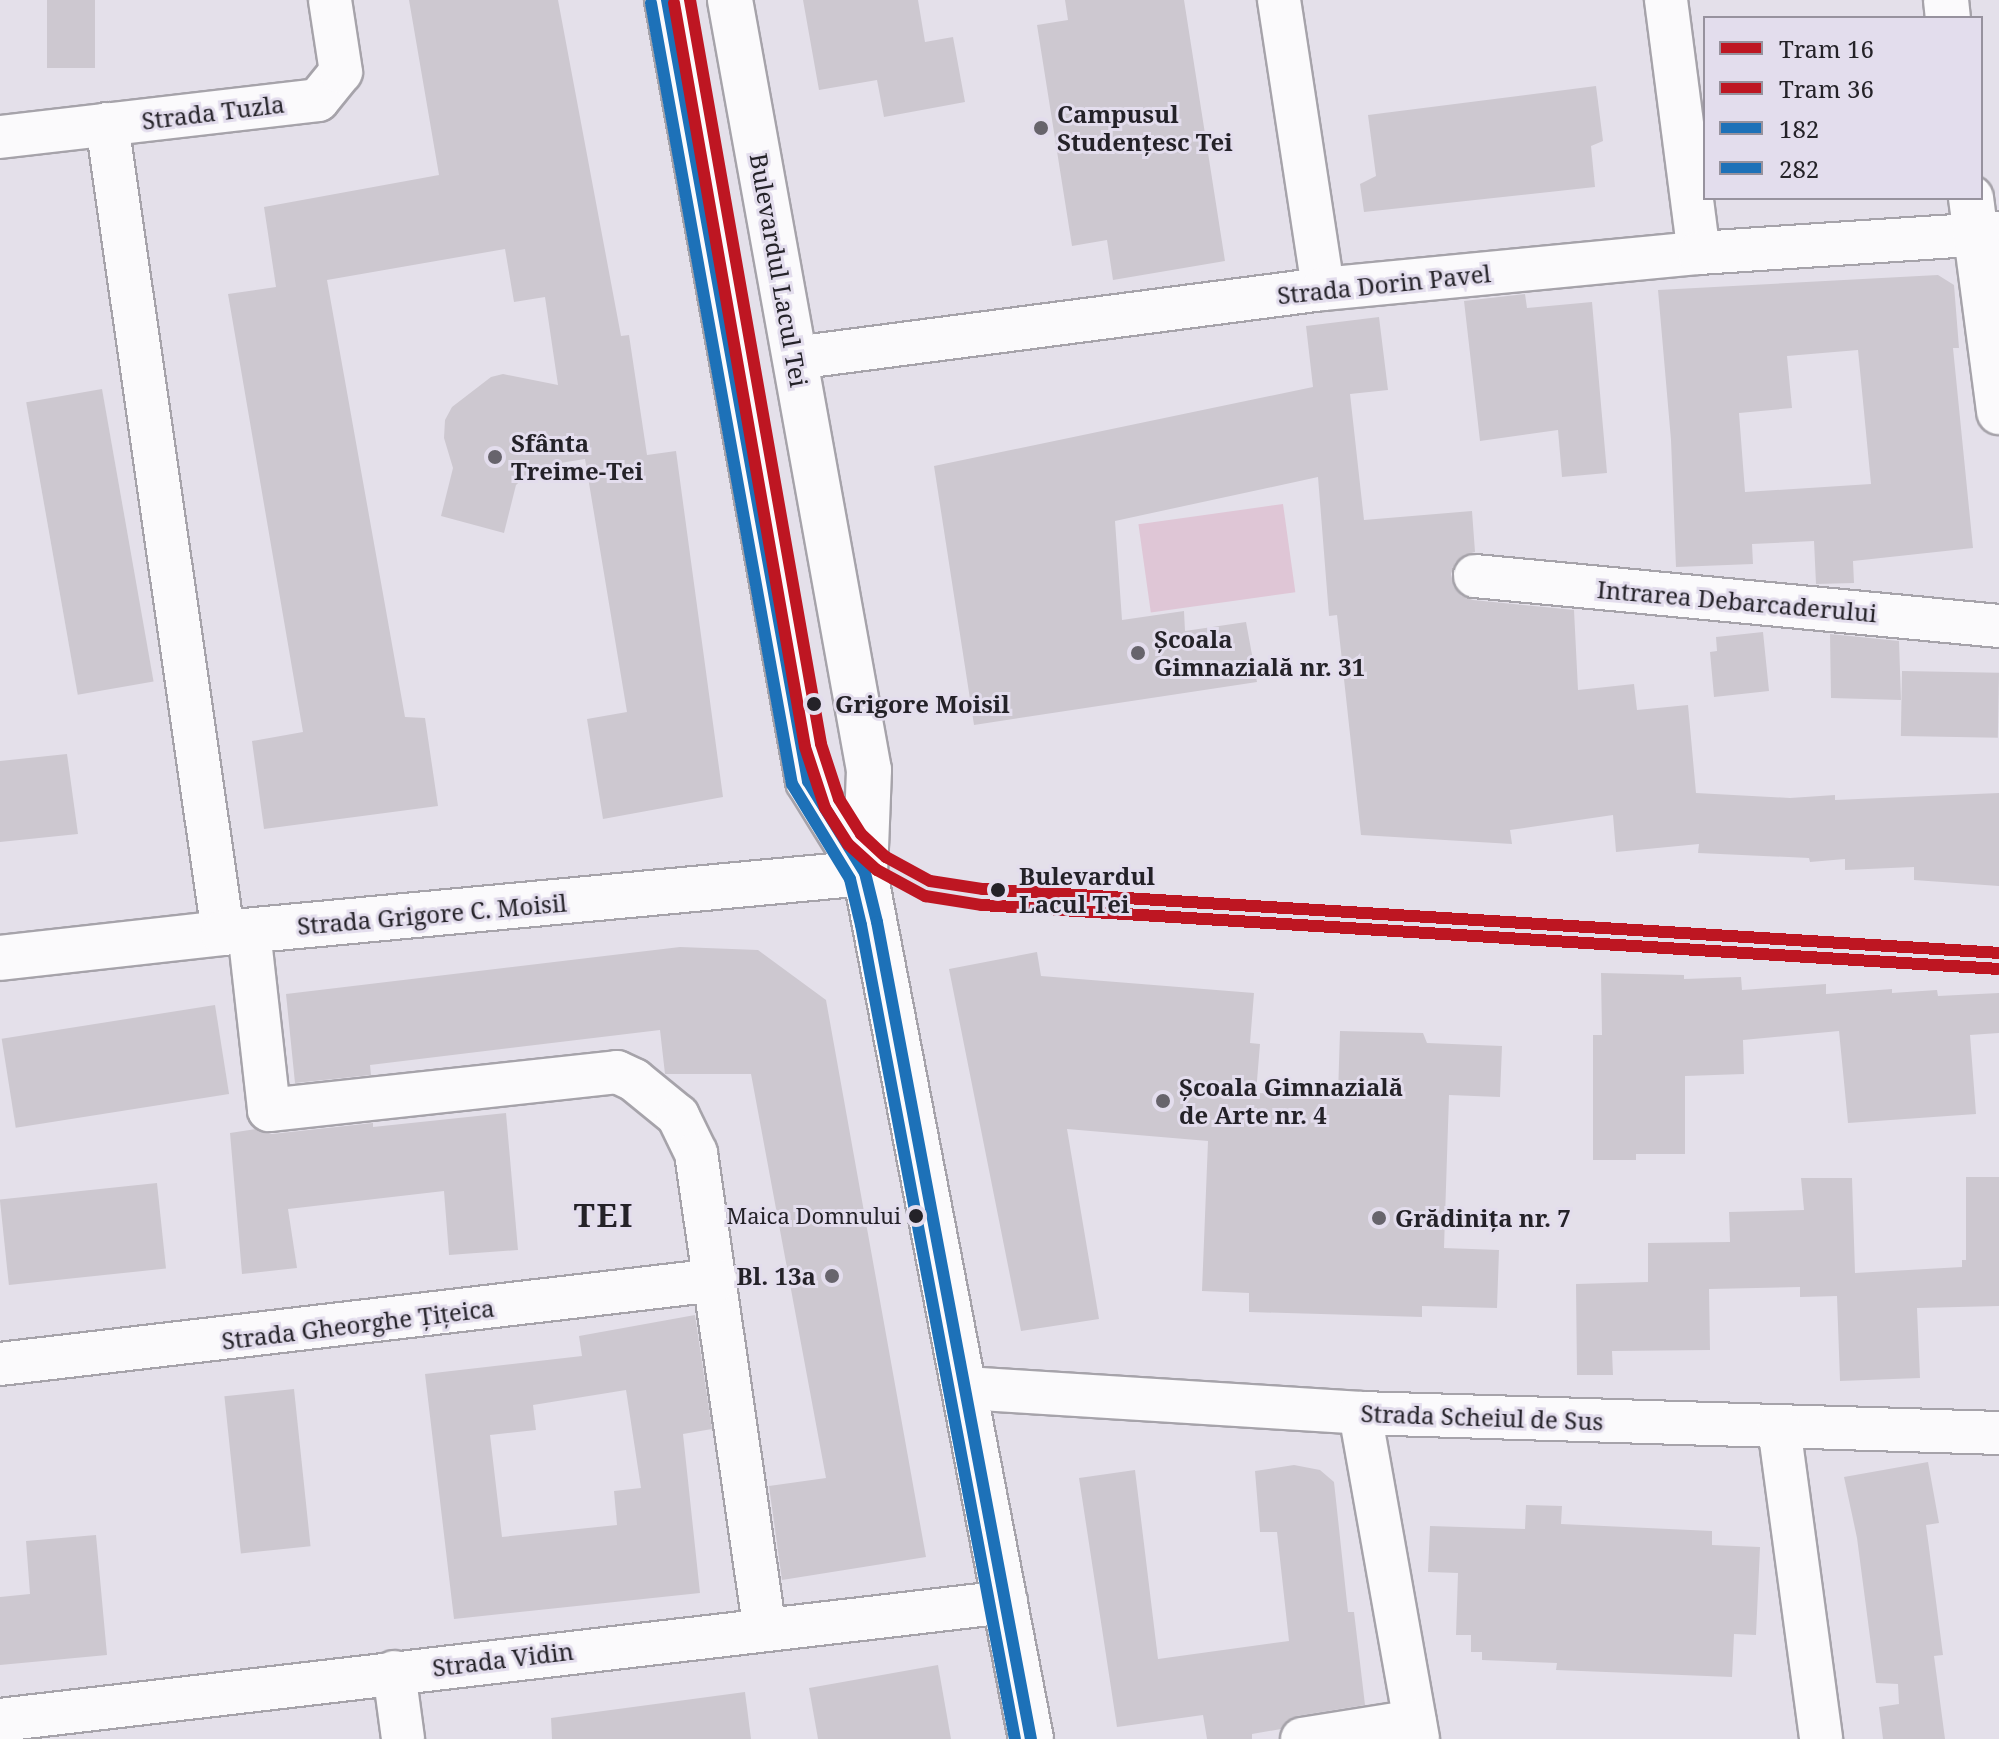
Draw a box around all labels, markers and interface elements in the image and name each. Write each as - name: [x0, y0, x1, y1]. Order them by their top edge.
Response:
- legend: [1703, 16, 1983, 200]
- text: Tram 16: [1779, 32, 1874, 65]
- text: Tram 36: [1779, 72, 1874, 105]
- street label: Strada Tuzla: [140, 89, 286, 135]
- place label: Campusul Studențesc Tei: [1057, 100, 1233, 156]
- text: 182: [1779, 112, 1819, 145]
- marker: Campusul Studențesc Tei: [1032, 119, 1050, 137]
- street label: Bulevardul Lacul Tei: [744, 151, 814, 389]
- text: 282: [1779, 152, 1819, 185]
- street label: Strada Dorin Pavel: [1276, 258, 1492, 310]
- place label: Sfânta Treime-Tei: [511, 429, 643, 485]
- marker: Sfânta Treime-Tei: [486, 448, 504, 466]
- street label: Intrarea Debarcaderului: [1596, 574, 1878, 628]
- place label: Școala Gimnazială nr. 31: [1154, 625, 1365, 681]
- marker: Școala Gimnazială nr. 31: [1129, 644, 1147, 662]
- marker: Grigore Moisil: [800, 690, 828, 718]
- place label: Grigore Moisil: [835, 690, 1010, 718]
- place label: Bulevardul Lacul Tei: [1019, 862, 1155, 918]
- marker: Bulevardul Lacul Tei: [984, 876, 1012, 904]
- street label: Strada Grigore C. Moisil: [296, 888, 568, 940]
- place label: Școala Gimnazială de Arte nr. 4: [1179, 1073, 1403, 1129]
- marker: Școala Gimnazială de Arte nr. 4: [1154, 1092, 1172, 1110]
- district label: TEI: [574, 1196, 634, 1234]
- place label: Maica Domnului: [727, 1203, 901, 1229]
- place label: Grădinița nr. 7: [1395, 1204, 1571, 1232]
- marker: Maica Domnului: [908, 1208, 924, 1224]
- marker: Grădinița nr. 7: [1370, 1209, 1388, 1227]
- place label: Bl. 13a: [737, 1262, 816, 1290]
- marker: Bl. 13a: [823, 1267, 841, 1285]
- street label: Strada Gheorghe Țițeica: [220, 1293, 496, 1355]
- street label: Strada Scheiul de Sus: [1360, 1398, 1604, 1436]
- street label: Strada Vidin: [431, 1636, 575, 1682]

